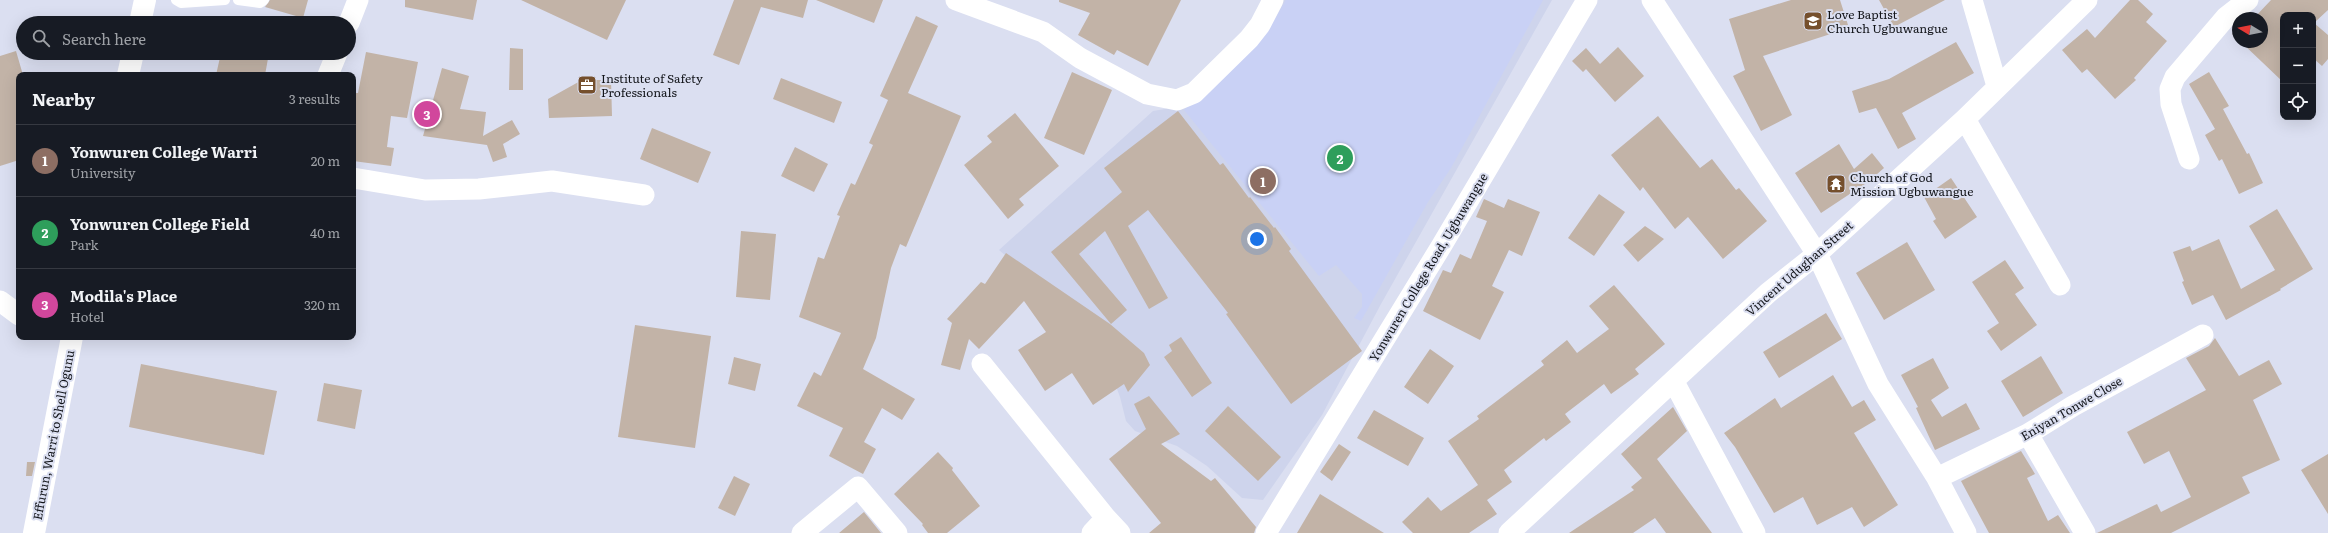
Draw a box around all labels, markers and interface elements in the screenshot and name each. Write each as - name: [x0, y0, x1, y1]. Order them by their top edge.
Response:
- place label: Love Baptist Church Ugbuwangue: [1827, 5, 1948, 37]
- school or university icon: Love Baptist Church Ugbuwangue: [1802, 10, 1824, 32]
- north arrow: [2232, 12, 2268, 48]
- map controls: [2280, 12, 2316, 120]
- button: +: [2280, 12, 2316, 48]
- search box: [16, 16, 356, 60]
- icon: search: [30, 27, 52, 49]
- text: Search here: [62, 27, 146, 50]
- button: −: [2280, 48, 2316, 84]
- place label: Institute of Safety Professionals: [601, 69, 703, 101]
- office icon: Institute of Safety Professionals: [576, 74, 598, 96]
- button: locate: [2280, 84, 2316, 120]
- text: Nearby: [32, 86, 95, 111]
- text: 3 results: [289, 89, 340, 108]
- pin: 3: [414, 99, 440, 129]
- text: Yonwuren College Warri: [70, 140, 257, 163]
- pin: 2: [1327, 143, 1353, 173]
- text: 1: [42, 151, 48, 170]
- text: 20 m: [311, 151, 340, 170]
- text: University: [70, 163, 135, 182]
- pin: 1: [1250, 166, 1276, 196]
- place label: Church of God Mission Ugbuwangue: [1850, 168, 1973, 200]
- street label: Yonwuren College Road, Ugbuwangue: [1364, 169, 1492, 365]
- temple icon: Church of God Mission Ugbuwangue: [1825, 173, 1847, 195]
- text: Yonwuren College Field: [70, 212, 250, 235]
- street label: Vincent Udughan Street: [1741, 216, 1857, 320]
- text: 2: [42, 223, 48, 242]
- text: 40 m: [310, 223, 340, 242]
- your location: [1247, 229, 1267, 249]
- text: Park: [70, 235, 99, 254]
- text: Modila's Place: [70, 284, 177, 307]
- text: 3: [41, 295, 49, 314]
- text: 320 m: [304, 295, 340, 314]
- text: Hotel: [70, 307, 104, 326]
- street label: Effurun, Warri to Shell Ogunu: [28, 348, 78, 522]
- street label: Eniyan Tonwe Close: [2017, 372, 2125, 444]

